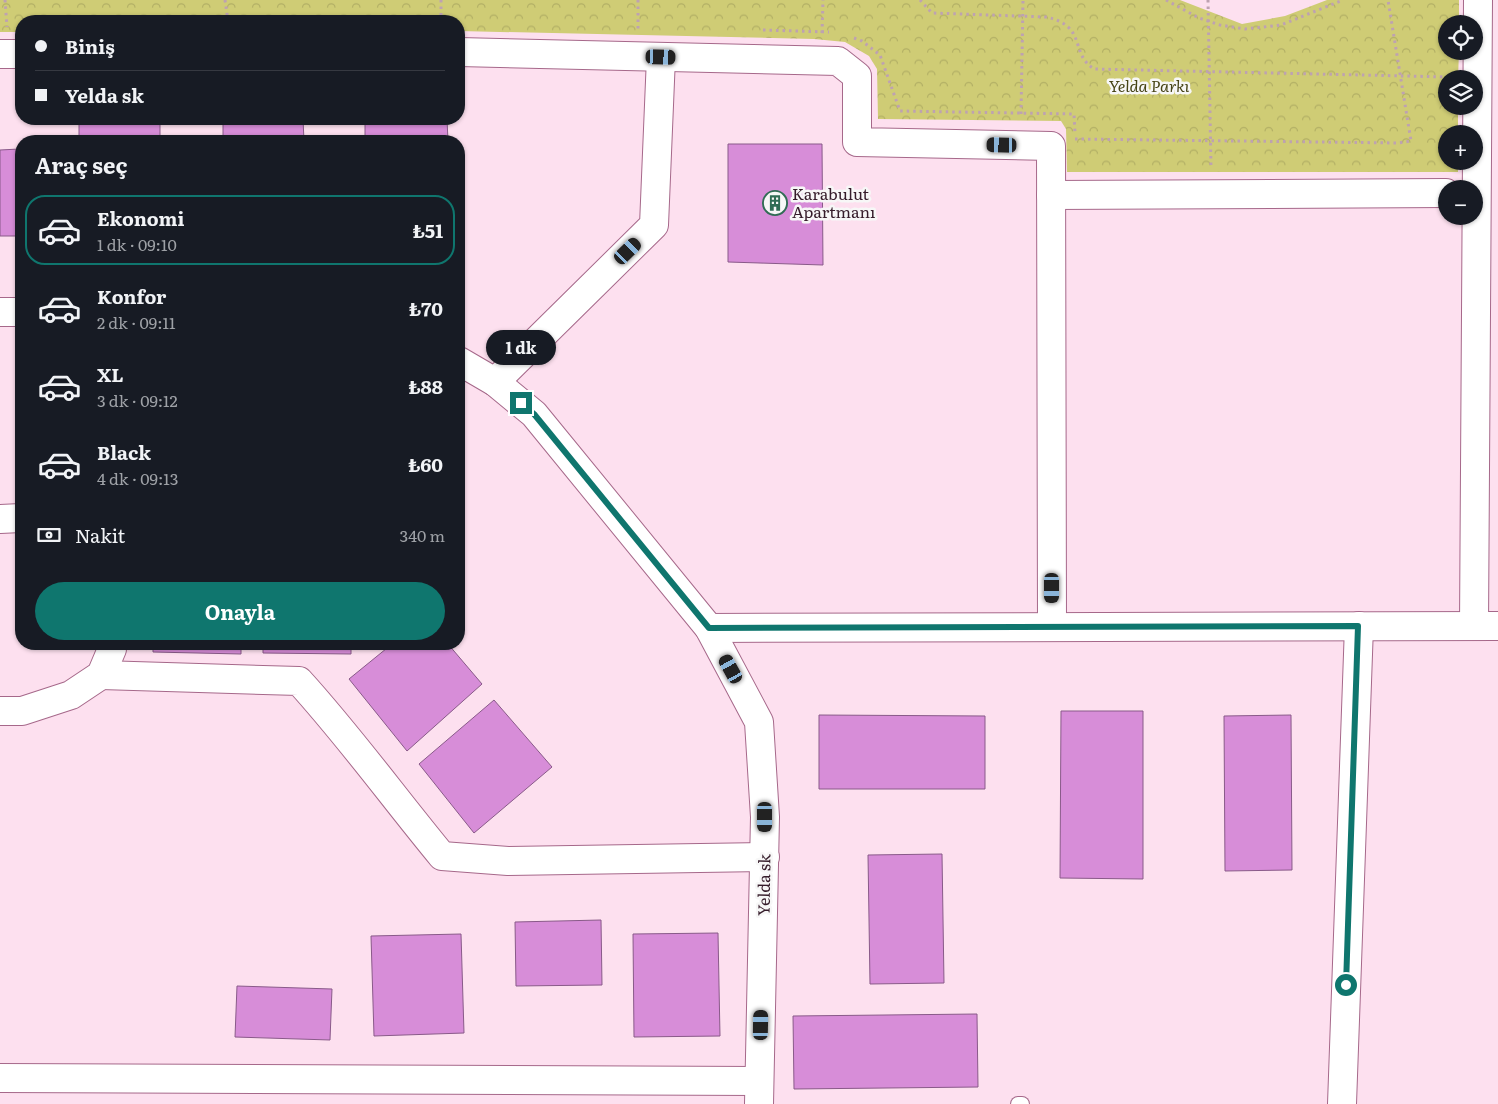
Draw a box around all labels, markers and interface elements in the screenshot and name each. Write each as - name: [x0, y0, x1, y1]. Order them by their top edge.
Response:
- map controls: [1438, 15, 1483, 225]
- button: locate: [1438, 15, 1483, 60]
- text: Biniş: [65, 32, 115, 60]
- car: [645, 49, 676, 65]
- button: layers: [1438, 70, 1483, 115]
- park label: Yelda Parkı: [1109, 73, 1190, 97]
- text: Yelda sk: [65, 81, 144, 109]
- button: +: [1438, 125, 1483, 170]
- car: [986, 137, 1017, 153]
- text: Araç seç: [35, 148, 127, 181]
- button: −: [1438, 180, 1483, 225]
- place label: Karabulut Apartmanı: [792, 181, 875, 223]
- building icon: Karabulut Apartmanı: [762, 190, 788, 216]
- text: Ekonomi: [97, 204, 184, 232]
- icon: car: [37, 208, 82, 253]
- text: ₺51: [413, 216, 443, 244]
- text: 1 dk · 09:10: [97, 232, 177, 256]
- car: [611, 235, 644, 267]
- text: Konfor: [97, 282, 166, 310]
- icon: car: [37, 286, 82, 331]
- text: ₺70: [409, 294, 443, 322]
- text: 2 dk · 09:11: [97, 310, 176, 334]
- callout: 1 dk: [486, 330, 556, 366]
- text: 1 dk: [505, 335, 537, 359]
- text: XL: [97, 360, 124, 388]
- icon: car: [37, 364, 82, 409]
- text: ₺88: [408, 372, 443, 400]
- text: 3 dk · 09:12: [97, 388, 178, 412]
- route end: [510, 392, 532, 414]
- text: Black: [97, 438, 151, 466]
- icon: car: [37, 442, 82, 487]
- text: ₺60: [408, 450, 443, 478]
- text: 4 dk · 09:13: [97, 466, 178, 490]
- icon: cash: [35, 521, 63, 549]
- text: Nakit: [75, 521, 125, 549]
- text: 340 m: [400, 523, 445, 547]
- car: [1044, 573, 1059, 603]
- button: Onayla: [35, 582, 445, 640]
- car: [717, 652, 744, 686]
- car: [757, 802, 772, 832]
- street label: Yelda sk: [750, 854, 776, 916]
- route start: [1335, 974, 1357, 996]
- car: [753, 1010, 768, 1040]

